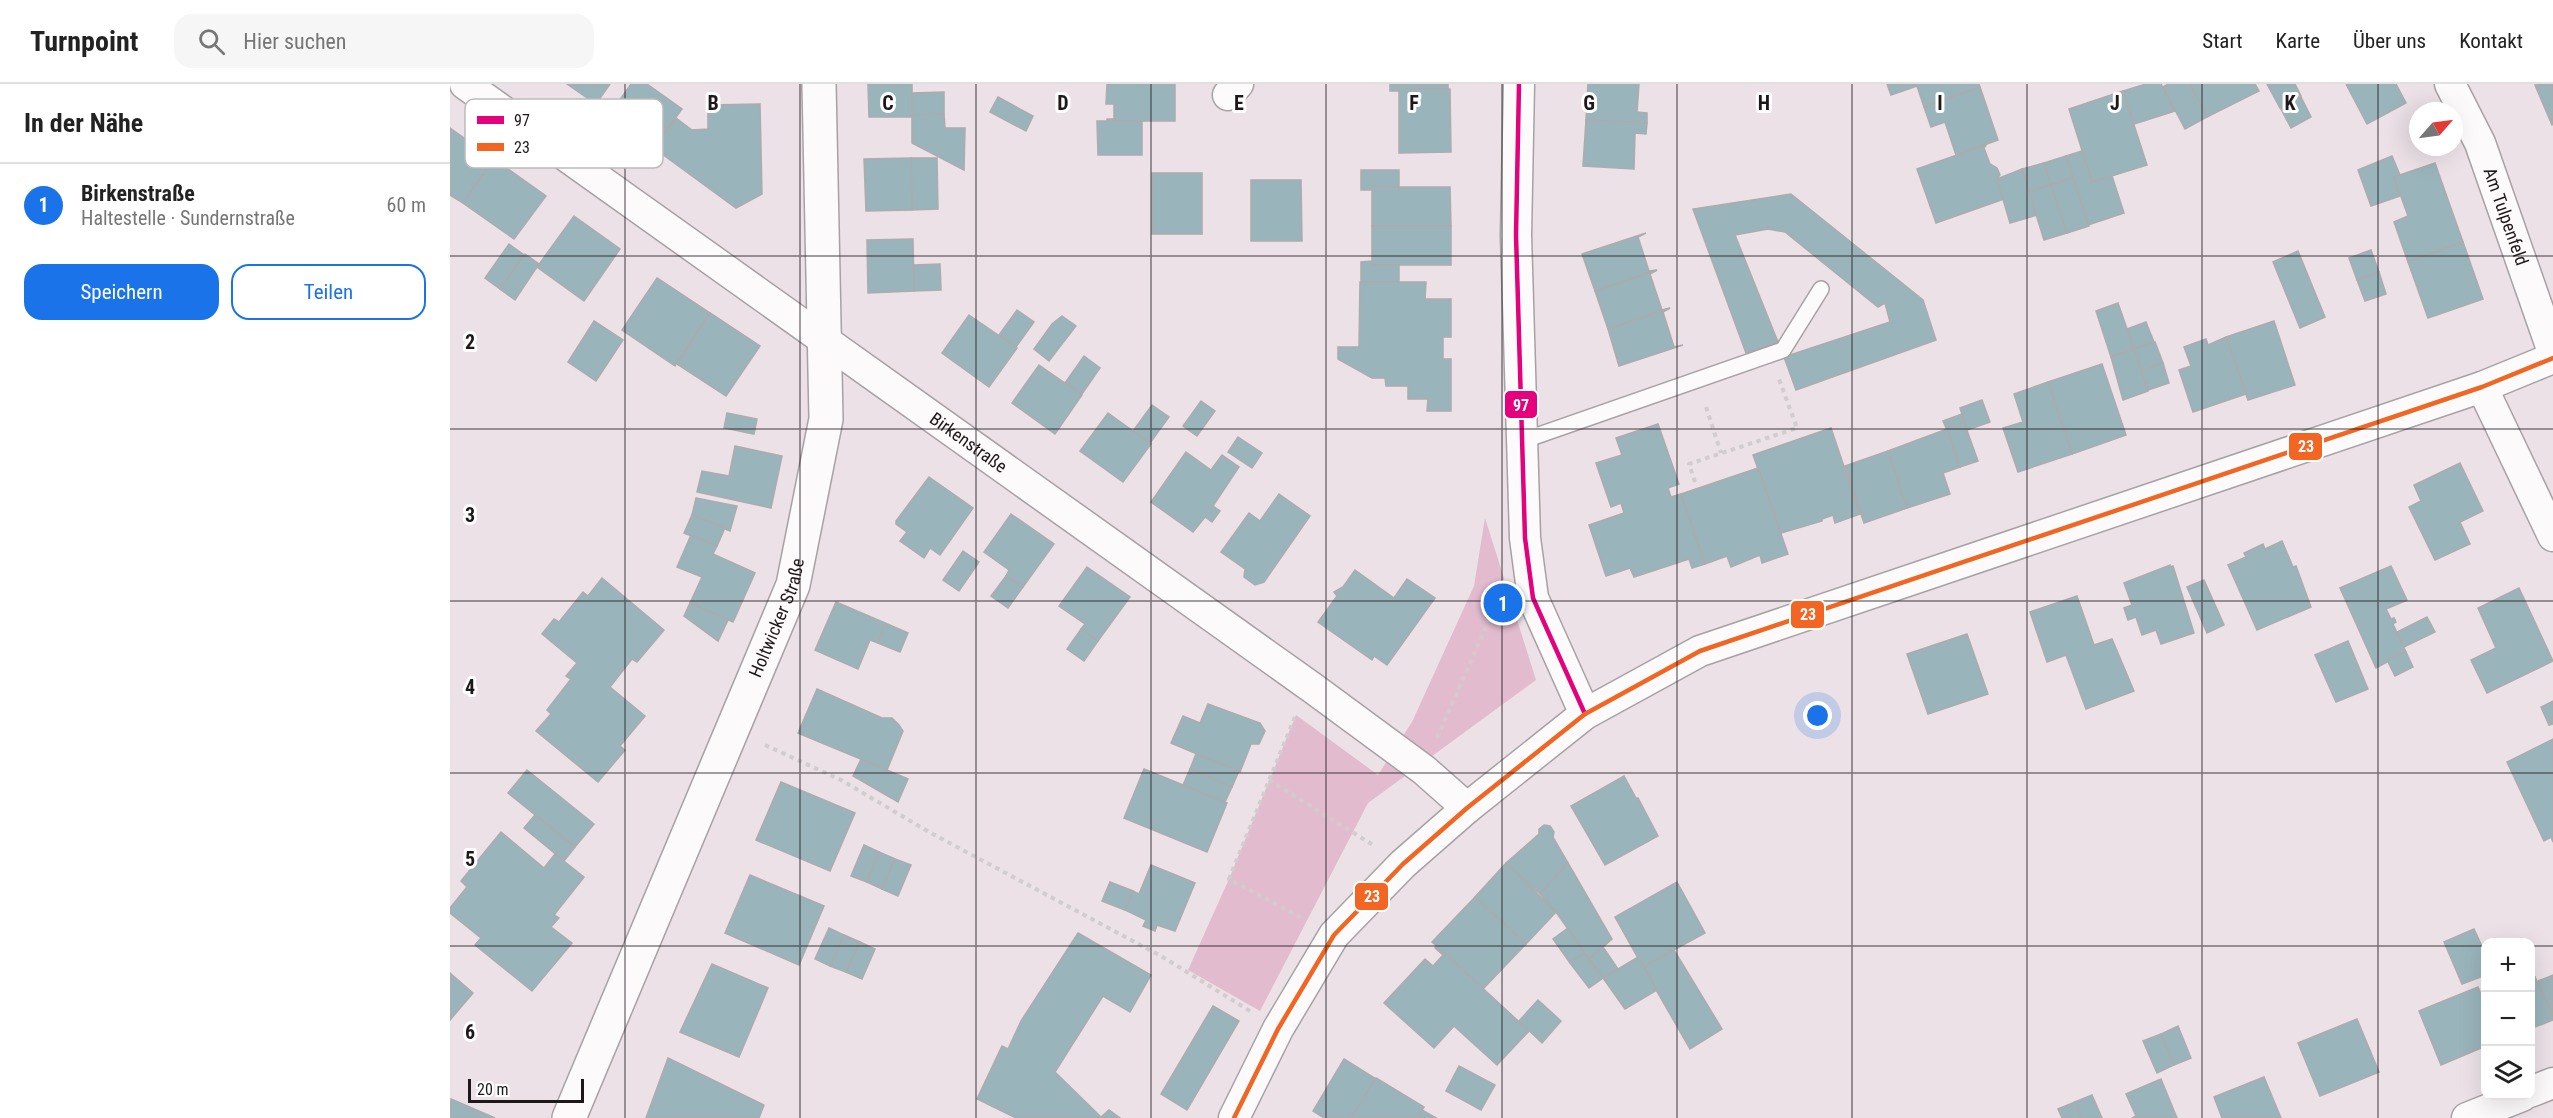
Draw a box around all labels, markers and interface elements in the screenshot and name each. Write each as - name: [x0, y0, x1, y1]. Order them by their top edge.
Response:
- search box: [174, 14, 594, 68]
- text: Turnpoint: [30, 25, 138, 58]
- icon: search: [195, 25, 228, 58]
- text: Hier suchen: [243, 29, 347, 54]
- text: Start: [2202, 29, 2243, 53]
- text: Karte: [2276, 29, 2320, 53]
- text: Über uns: [2353, 29, 2426, 53]
- text: Kontakt: [2459, 29, 2523, 53]
- text: B: [707, 91, 719, 115]
- text: C: [882, 91, 894, 115]
- text: D: [1057, 91, 1069, 115]
- text: E: [1234, 91, 1244, 115]
- text: F: [1409, 91, 1419, 115]
- text: G: [1583, 91, 1595, 115]
- text: H: [1758, 91, 1770, 115]
- text: I: [1937, 91, 1943, 115]
- text: J: [2110, 91, 2120, 115]
- text: K: [2284, 91, 2296, 115]
- legend: [465, 99, 663, 168]
- north arrow: [2409, 102, 2463, 156]
- text: In der Nähe: [24, 108, 143, 138]
- text: 97: [514, 111, 530, 130]
- text: 23: [514, 138, 530, 157]
- street label: Am Tulpenfeld: [2479, 165, 2533, 268]
- text: Birkenstraße: [81, 181, 195, 206]
- text: 1: [38, 193, 49, 217]
- text: 60 m: [387, 193, 426, 217]
- text: Haltestelle · Sundernstraße: [81, 206, 295, 230]
- button: Speichern: [24, 264, 219, 320]
- button: Teilen: [231, 264, 426, 320]
- text: 2: [465, 330, 475, 354]
- line badge: 97: [1504, 390, 1538, 419]
- text: 97: [1513, 396, 1529, 415]
- street label: Birkenstraße: [926, 408, 1011, 477]
- line badge: 23: [2288, 432, 2323, 461]
- text: 23: [2298, 437, 2314, 456]
- text: 3: [465, 503, 475, 527]
- street label: Holtwicker Straße: [744, 556, 808, 680]
- pin: 1: [1484, 580, 1522, 626]
- line badge: 23: [1790, 600, 1825, 629]
- text: 23: [1800, 605, 1816, 624]
- text: 4: [465, 675, 475, 699]
- your location: [1803, 701, 1832, 730]
- text: 5: [465, 847, 475, 871]
- line badge: 23: [1354, 882, 1389, 911]
- text: 23: [1364, 887, 1380, 906]
- map controls: [2481, 938, 2535, 1100]
- button: +: [2481, 938, 2535, 992]
- button: −: [2481, 992, 2535, 1046]
- text: 6: [465, 1020, 475, 1044]
- button: layers: [2481, 1046, 2535, 1100]
- scale bar: [468, 1076, 584, 1104]
- text: 20 m: [477, 1080, 509, 1099]

